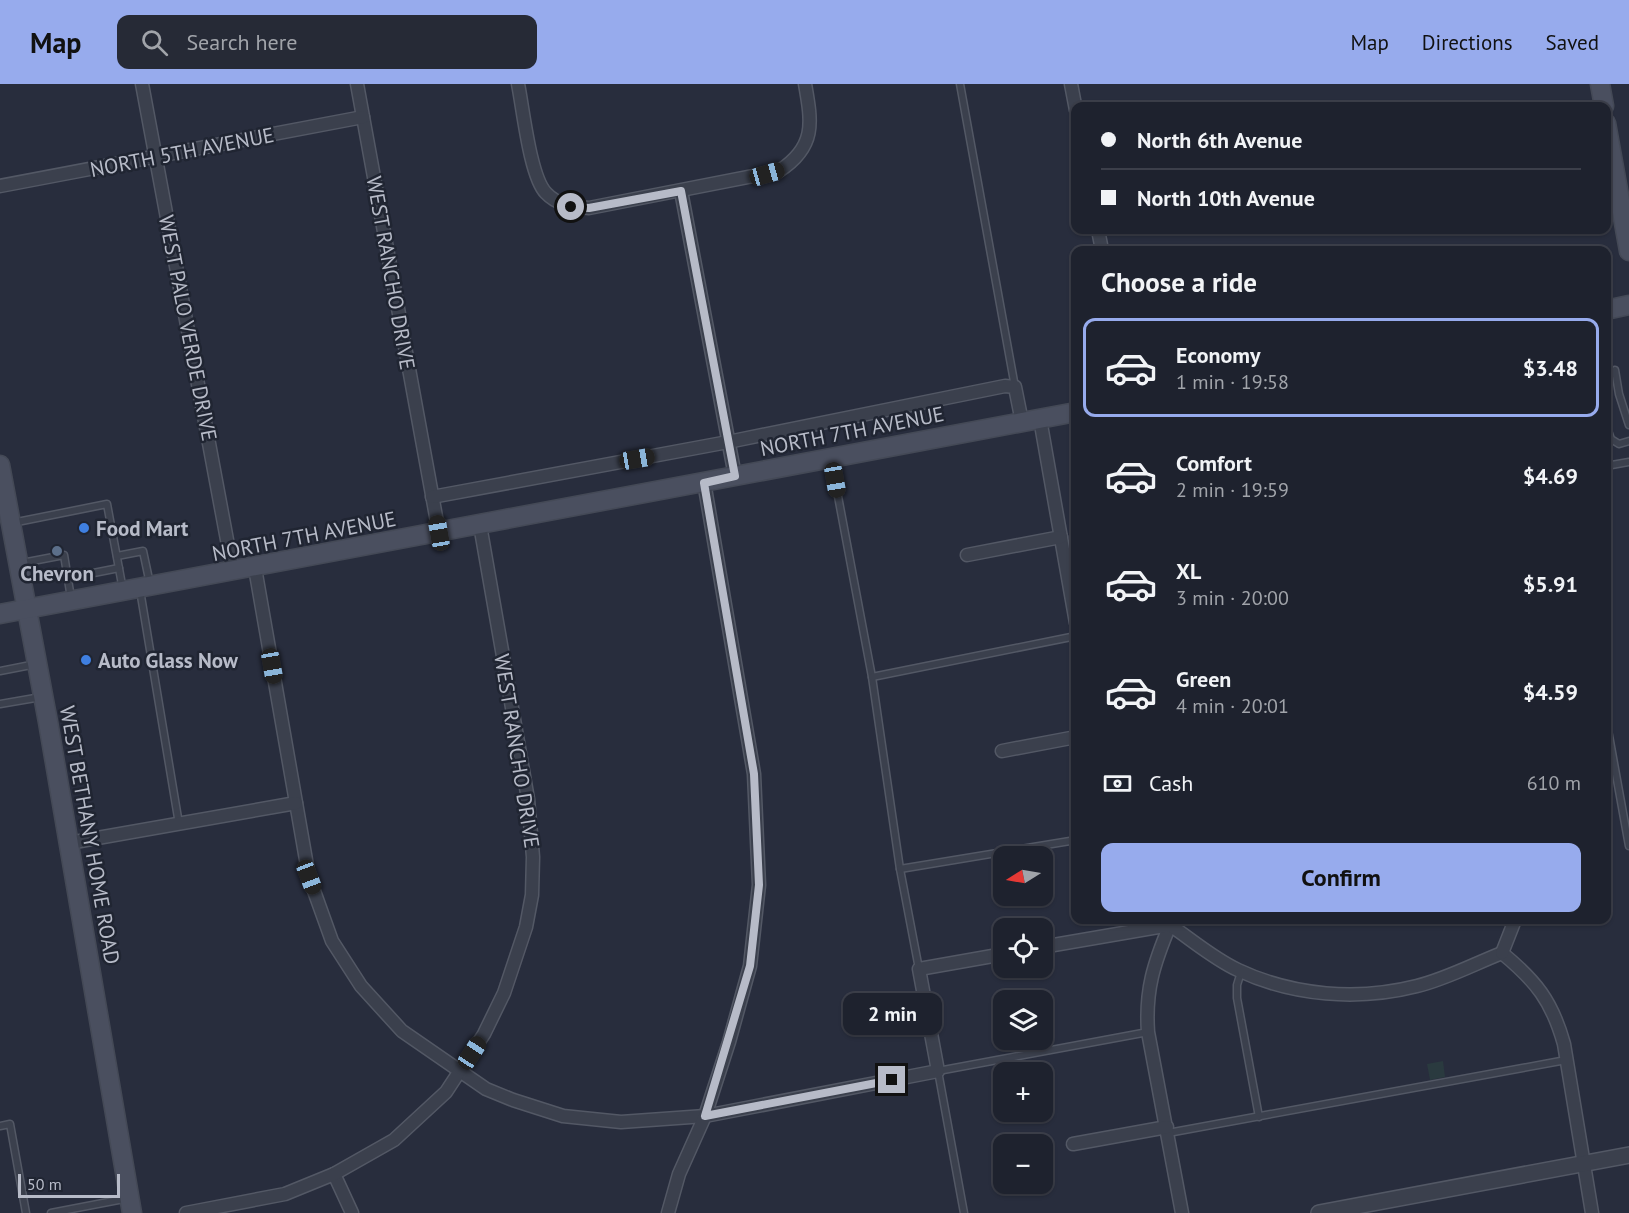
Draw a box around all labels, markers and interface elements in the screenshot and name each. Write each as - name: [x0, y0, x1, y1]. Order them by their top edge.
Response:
- search box: [117, 15, 537, 69]
- text: Map: [30, 24, 81, 61]
- icon: search: [138, 26, 171, 59]
- text: Search here: [186, 28, 297, 56]
- text: Map: [1350, 29, 1389, 56]
- text: Directions: [1422, 29, 1513, 56]
- text: Saved: [1546, 29, 1599, 56]
- street label: NORTH 5TH AVENUE: [88, 121, 276, 183]
- text: North 6th Avenue: [1137, 126, 1302, 154]
- car: [747, 160, 787, 188]
- street label: WEST RANCHO DRIVE: [361, 174, 421, 372]
- text: North 10th Avenue: [1137, 184, 1315, 212]
- route start: [557, 193, 584, 220]
- street label: WEST PALO VERDE DRIVE: [153, 213, 223, 443]
- text: Choose a ride: [1101, 265, 1257, 299]
- icon: car: [1104, 341, 1158, 395]
- text: Economy: [1176, 341, 1260, 369]
- text: $3.48: [1523, 354, 1578, 382]
- text: 1 min · 19:58: [1176, 369, 1289, 395]
- street label: NORTH 7TH AVENUE: [758, 400, 946, 462]
- car: [618, 447, 656, 471]
- icon: car: [1104, 449, 1158, 503]
- text: Comfort: [1176, 449, 1252, 477]
- car: [823, 461, 847, 499]
- text: $4.69: [1523, 462, 1578, 490]
- text: 2 min · 19:59: [1176, 477, 1289, 503]
- street label: NORTH 7TH AVENUE: [210, 505, 398, 567]
- car: [427, 514, 451, 552]
- place label: Food Mart: [96, 515, 189, 542]
- marker: Food Mart: [77, 521, 91, 535]
- marker: Chevron: [50, 544, 64, 558]
- icon: car: [1104, 557, 1158, 611]
- text: XL: [1176, 557, 1201, 585]
- place label: Chevron: [20, 560, 94, 587]
- text: $5.91: [1523, 570, 1578, 598]
- text: 3 min · 20:00: [1176, 585, 1289, 611]
- place label: Auto Glass Now: [98, 647, 239, 674]
- car: [260, 647, 284, 685]
- street label: WEST RANCHO DRIVE: [488, 652, 546, 850]
- marker: Auto Glass Now: [79, 653, 93, 667]
- icon: car: [1104, 665, 1158, 719]
- text: Green: [1176, 665, 1231, 693]
- text: $4.59: [1523, 678, 1578, 706]
- text: 4 min · 20:01: [1176, 693, 1289, 719]
- street label: WEST BETHANY HOME ROAD: [54, 704, 126, 966]
- icon: cash: [1101, 767, 1134, 800]
- text: Cash: [1149, 769, 1193, 797]
- text: 610 m: [1527, 770, 1581, 796]
- button: Confirm: [1101, 843, 1581, 912]
- north arrow: [993, 846, 1053, 906]
- map controls: [993, 846, 1053, 1194]
- car: [294, 857, 324, 897]
- button: locate: [993, 918, 1053, 978]
- button: layers: [993, 990, 1053, 1050]
- callout: 2 min: [842, 993, 942, 1035]
- text: 2 min: [868, 1001, 917, 1027]
- car: [455, 1033, 489, 1073]
- button: +: [993, 1062, 1053, 1122]
- route end: [878, 1066, 905, 1093]
- button: −: [993, 1134, 1053, 1194]
- scale bar: [18, 1171, 120, 1198]
- text: 50 m: [27, 1174, 62, 1194]

